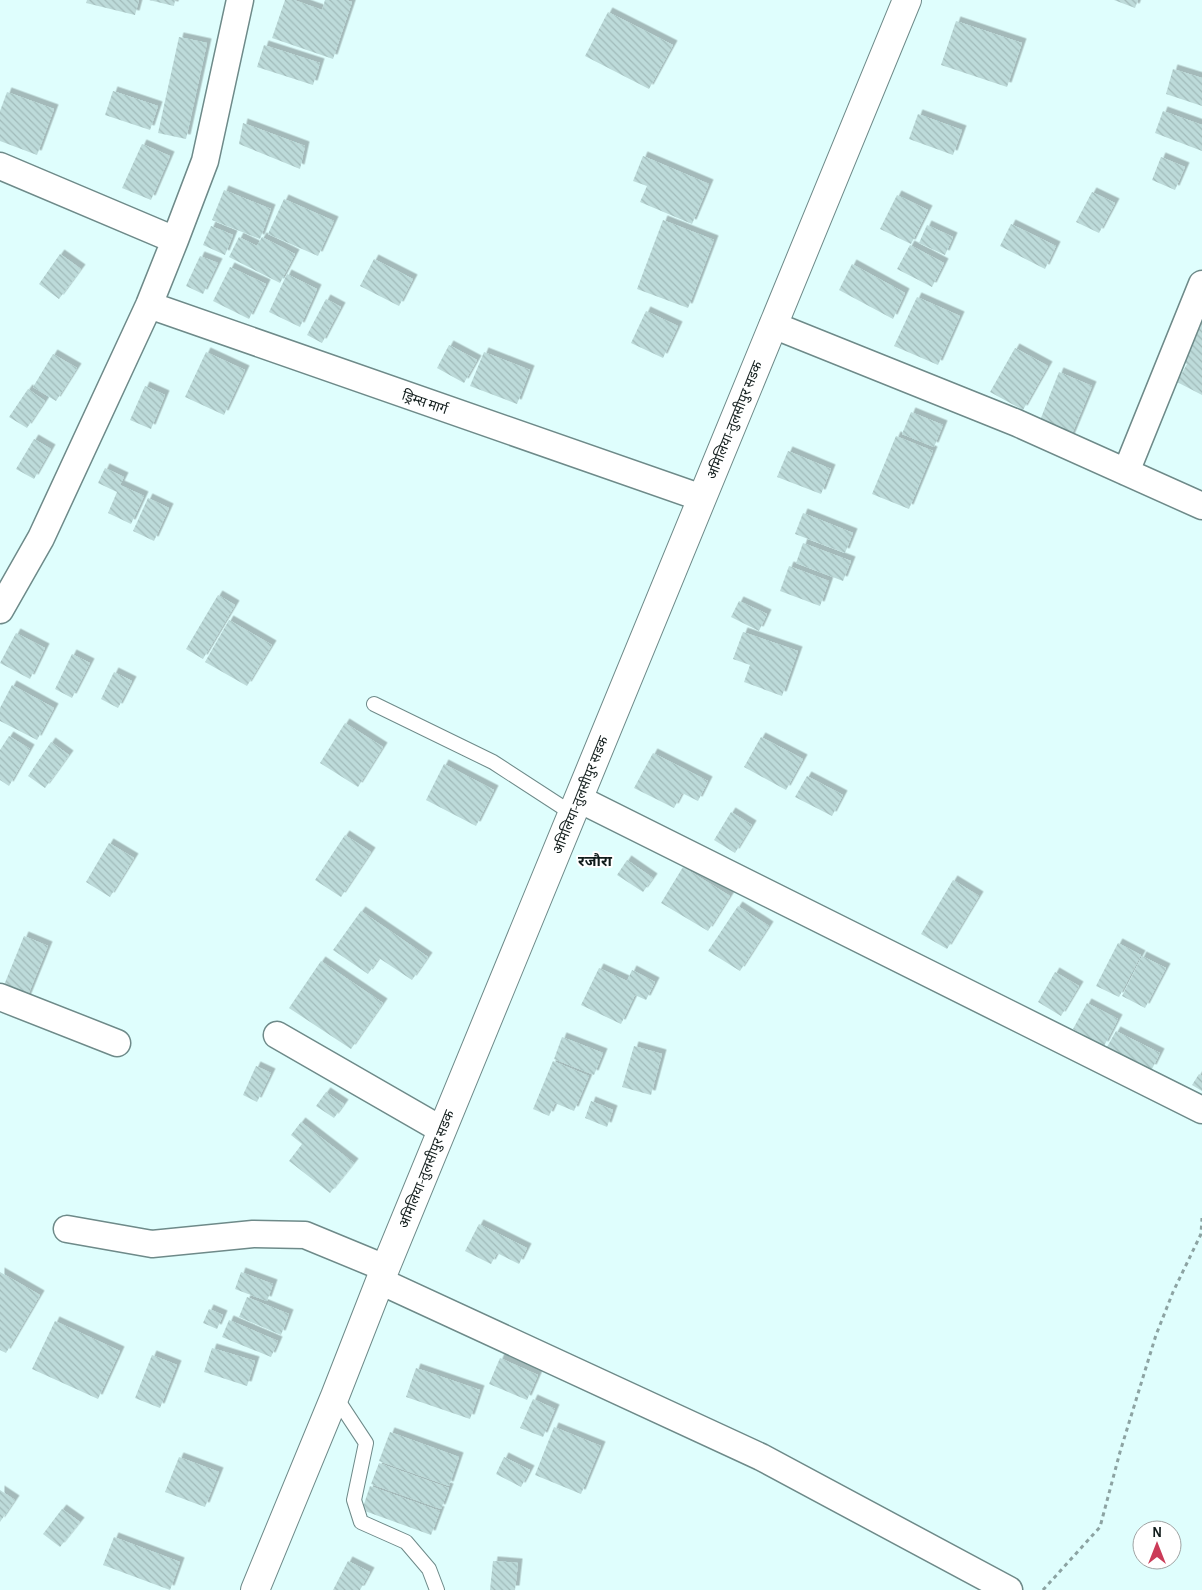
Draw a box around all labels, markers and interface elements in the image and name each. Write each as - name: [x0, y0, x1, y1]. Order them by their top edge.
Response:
- street label: अमिलिया-तुलसीपुर सडक: [703, 358, 767, 482]
- street label: ड्रिम्स मार्ग: [400, 387, 451, 419]
- street label: अमिलिया-तुलसीपुर सडक: [549, 733, 613, 857]
- district label: रजौरा: [578, 853, 613, 869]
- street label: अमिलिया-तुलसीपुर सडक: [395, 1107, 459, 1231]
- north arrow: [1132, 1520, 1182, 1570]
- text: N: [1152, 1526, 1162, 1540]

